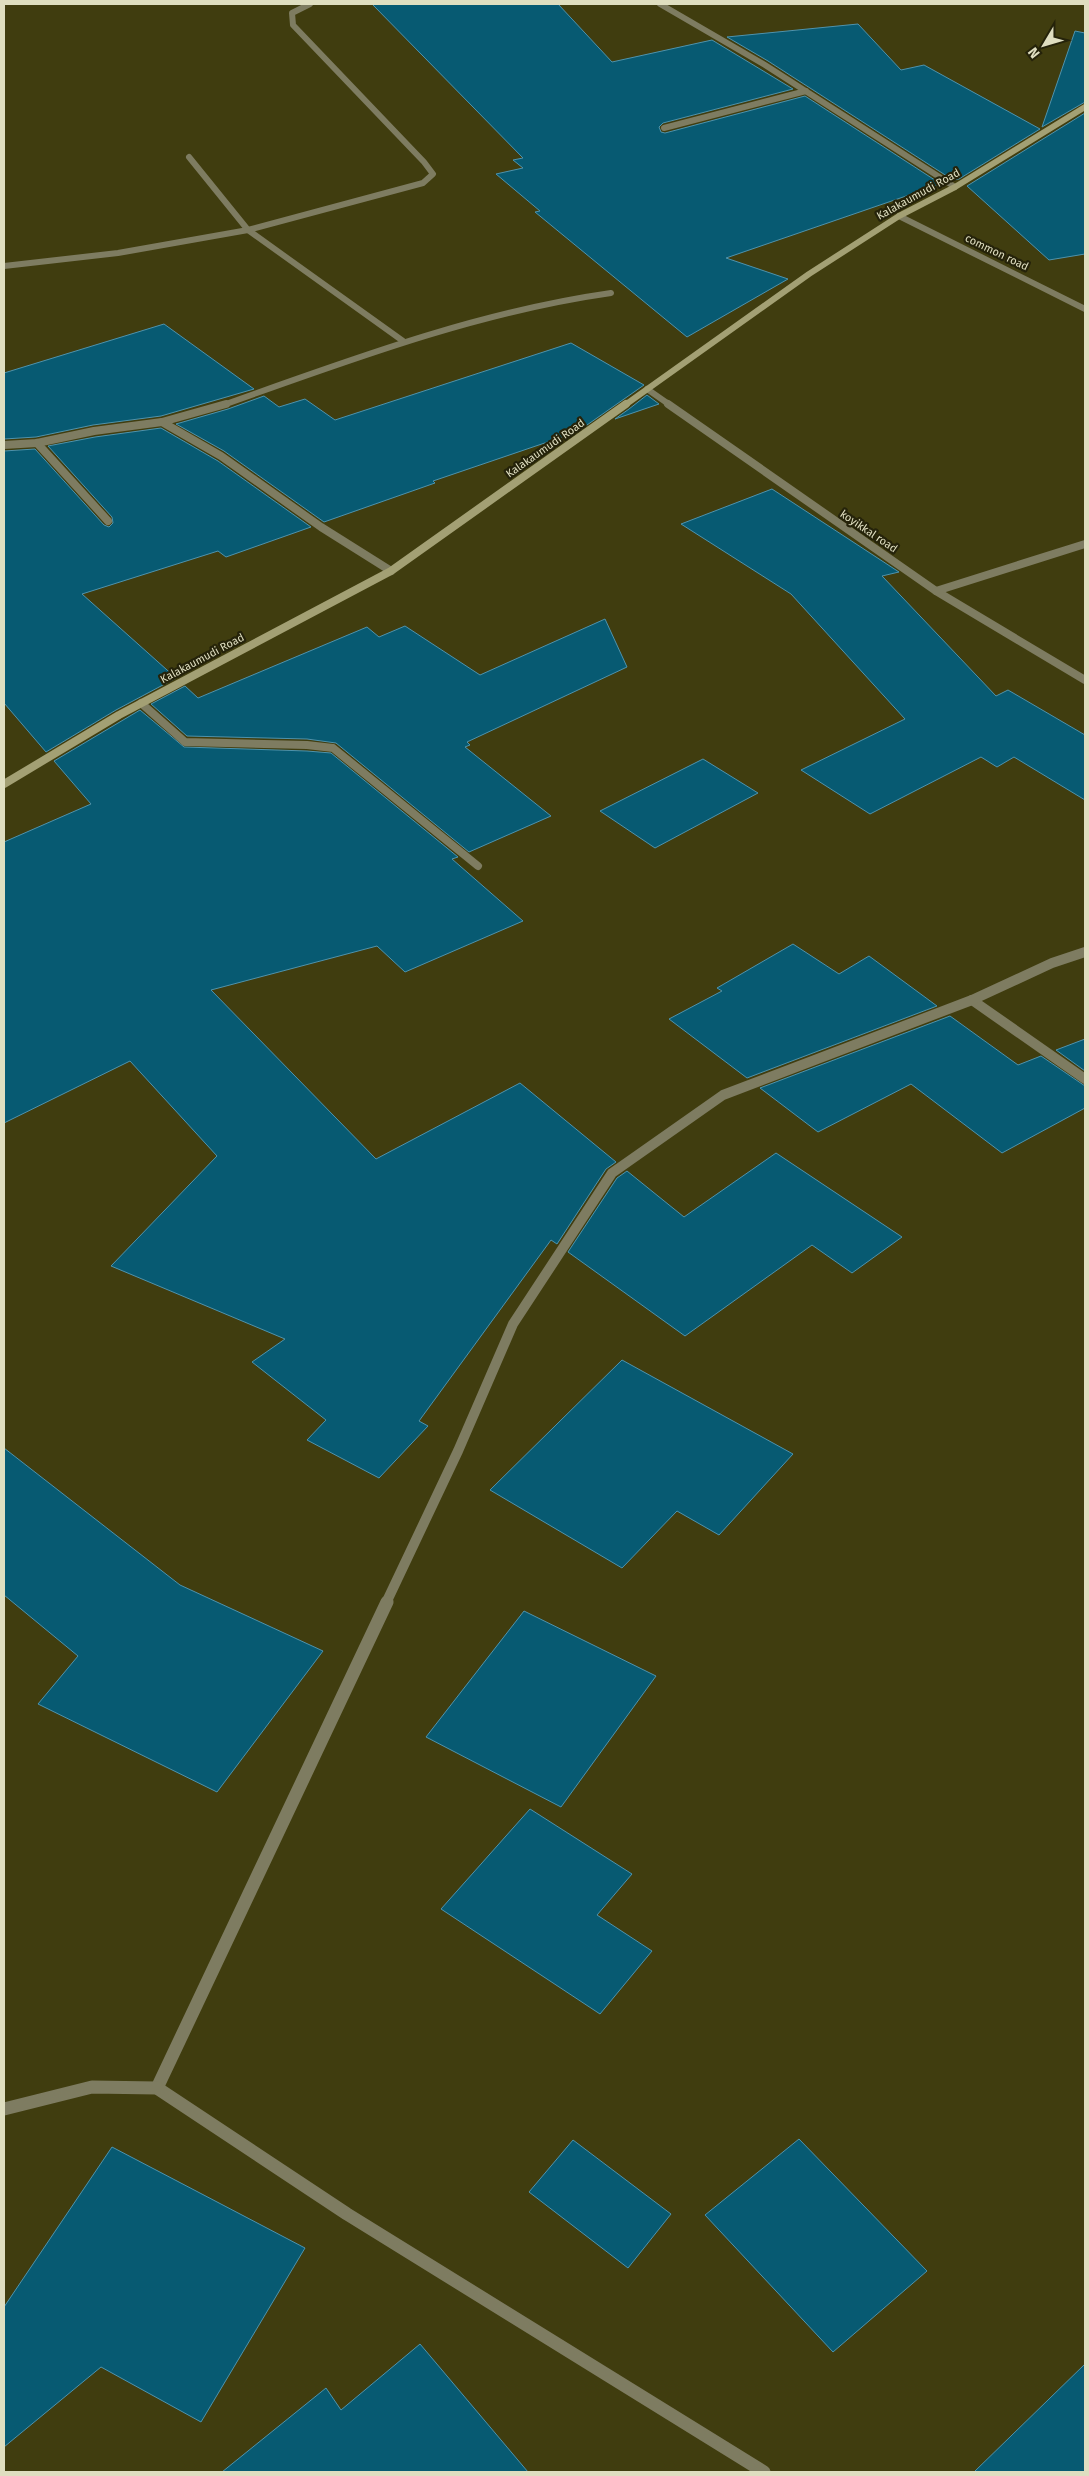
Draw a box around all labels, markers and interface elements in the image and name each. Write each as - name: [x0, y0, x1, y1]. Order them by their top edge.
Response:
- north arrow: [1019, 20, 1069, 70]
- text: N: [1025, 44, 1044, 62]
- street label: Kalakaumudi Road: [874, 166, 962, 223]
- street label: common road: [963, 232, 1031, 273]
- street label: Kalakaumudi Road: [503, 416, 587, 480]
- street label: koyikkal road: [838, 507, 900, 555]
- street label: Kalakaumudi Road: [158, 631, 246, 686]

